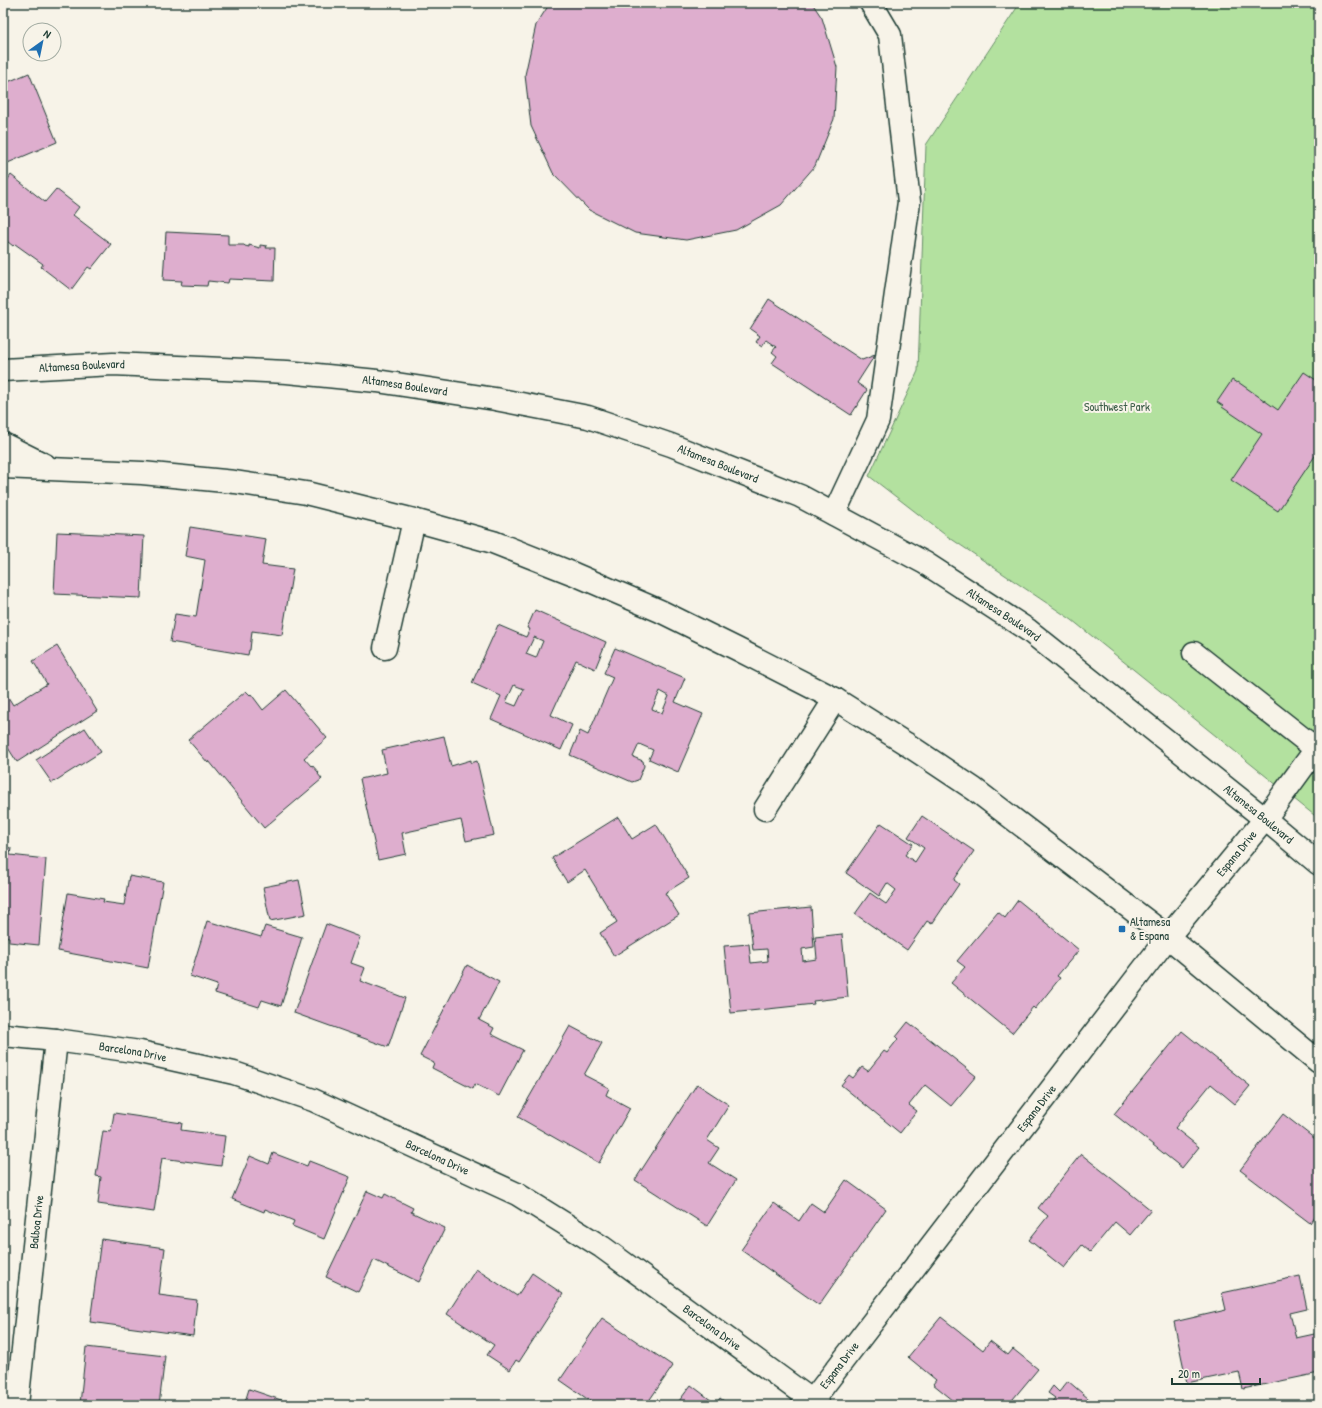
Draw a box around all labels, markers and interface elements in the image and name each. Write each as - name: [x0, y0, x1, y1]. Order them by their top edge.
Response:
- north arrow: [22, 22, 62, 62]
- text: N: [41, 26, 54, 41]
- street label: Altamesa Boulevard: [39, 355, 125, 376]
- street label: Altamesa Boulevard: [362, 371, 449, 400]
- park label: Southwest Park: [1084, 398, 1150, 415]
- street label: Altamesa Boulevard: [675, 439, 761, 487]
- street label: Altamesa Boulevard: [964, 583, 1045, 645]
- street label: Altamesa Boulevard: [1220, 780, 1298, 848]
- street label: Espana Drive: [1212, 826, 1261, 880]
- place label: Altamesa & Espana: [1130, 913, 1170, 944]
- marker: Altamesa & Espana: [1117, 924, 1127, 934]
- street label: Barcelona Drive: [98, 1037, 169, 1066]
- street label: Espana Drive: [1013, 1081, 1060, 1135]
- street label: Barcelona Drive: [403, 1135, 473, 1179]
- street label: Balboa Drive: [25, 1194, 47, 1250]
- street label: Barcelona Drive: [680, 1300, 745, 1354]
- street label: Espana Drive: [815, 1338, 863, 1392]
- scale bar: [1172, 1360, 1260, 1386]
- text: 20 m: [1178, 1365, 1200, 1382]

